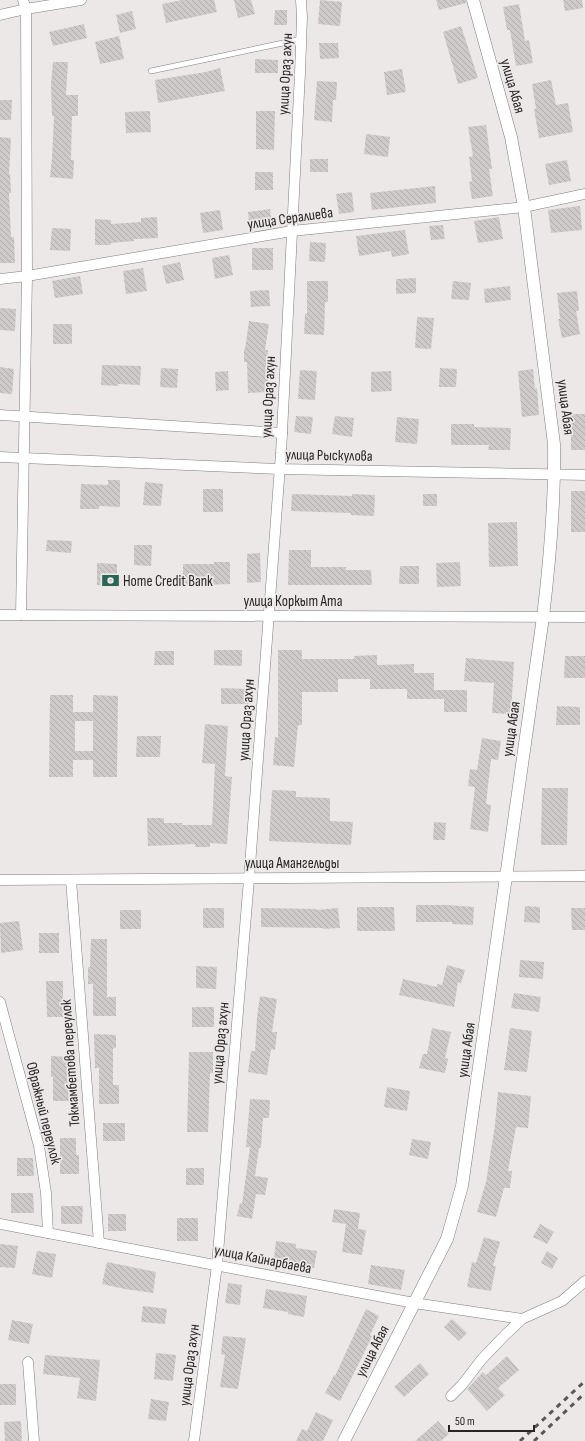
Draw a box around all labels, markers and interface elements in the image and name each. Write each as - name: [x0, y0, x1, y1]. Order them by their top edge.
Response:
- street label: улица Ораз ахун: [274, 32, 297, 116]
- street label: улица Абая: [496, 57, 529, 116]
- street label: улица Сералиева: [246, 203, 334, 234]
- street label: улица Ораз ахун: [257, 355, 280, 439]
- street label: улица Абая: [553, 378, 578, 436]
- street label: улица Рыскулова: [285, 445, 373, 466]
- bank icon: Home Credit Bank: [100, 571, 120, 591]
- place label: Home Credit Bank: [123, 572, 213, 591]
- street label: улица Коркыт Ата: [243, 592, 343, 611]
- street label: улица Ораз ахун: [234, 678, 259, 762]
- street label: улица Абая: [498, 700, 525, 758]
- street label: улица Амангельды: [245, 854, 339, 873]
- street label: Токмамбетова переулок: [57, 998, 84, 1127]
- street label: улица Ораз ахун: [207, 1001, 234, 1085]
- street label: улица Абая: [453, 1021, 480, 1079]
- street label: Овражный переулок: [22, 1060, 65, 1167]
- street label: улица Кайнарбаева: [213, 1241, 313, 1278]
- street label: улица Абая: [351, 1322, 394, 1380]
- street label: улица Ораз ахун: [175, 1323, 204, 1407]
- scale bar: [449, 1407, 534, 1433]
- text: 50 m: [455, 1414, 475, 1429]

